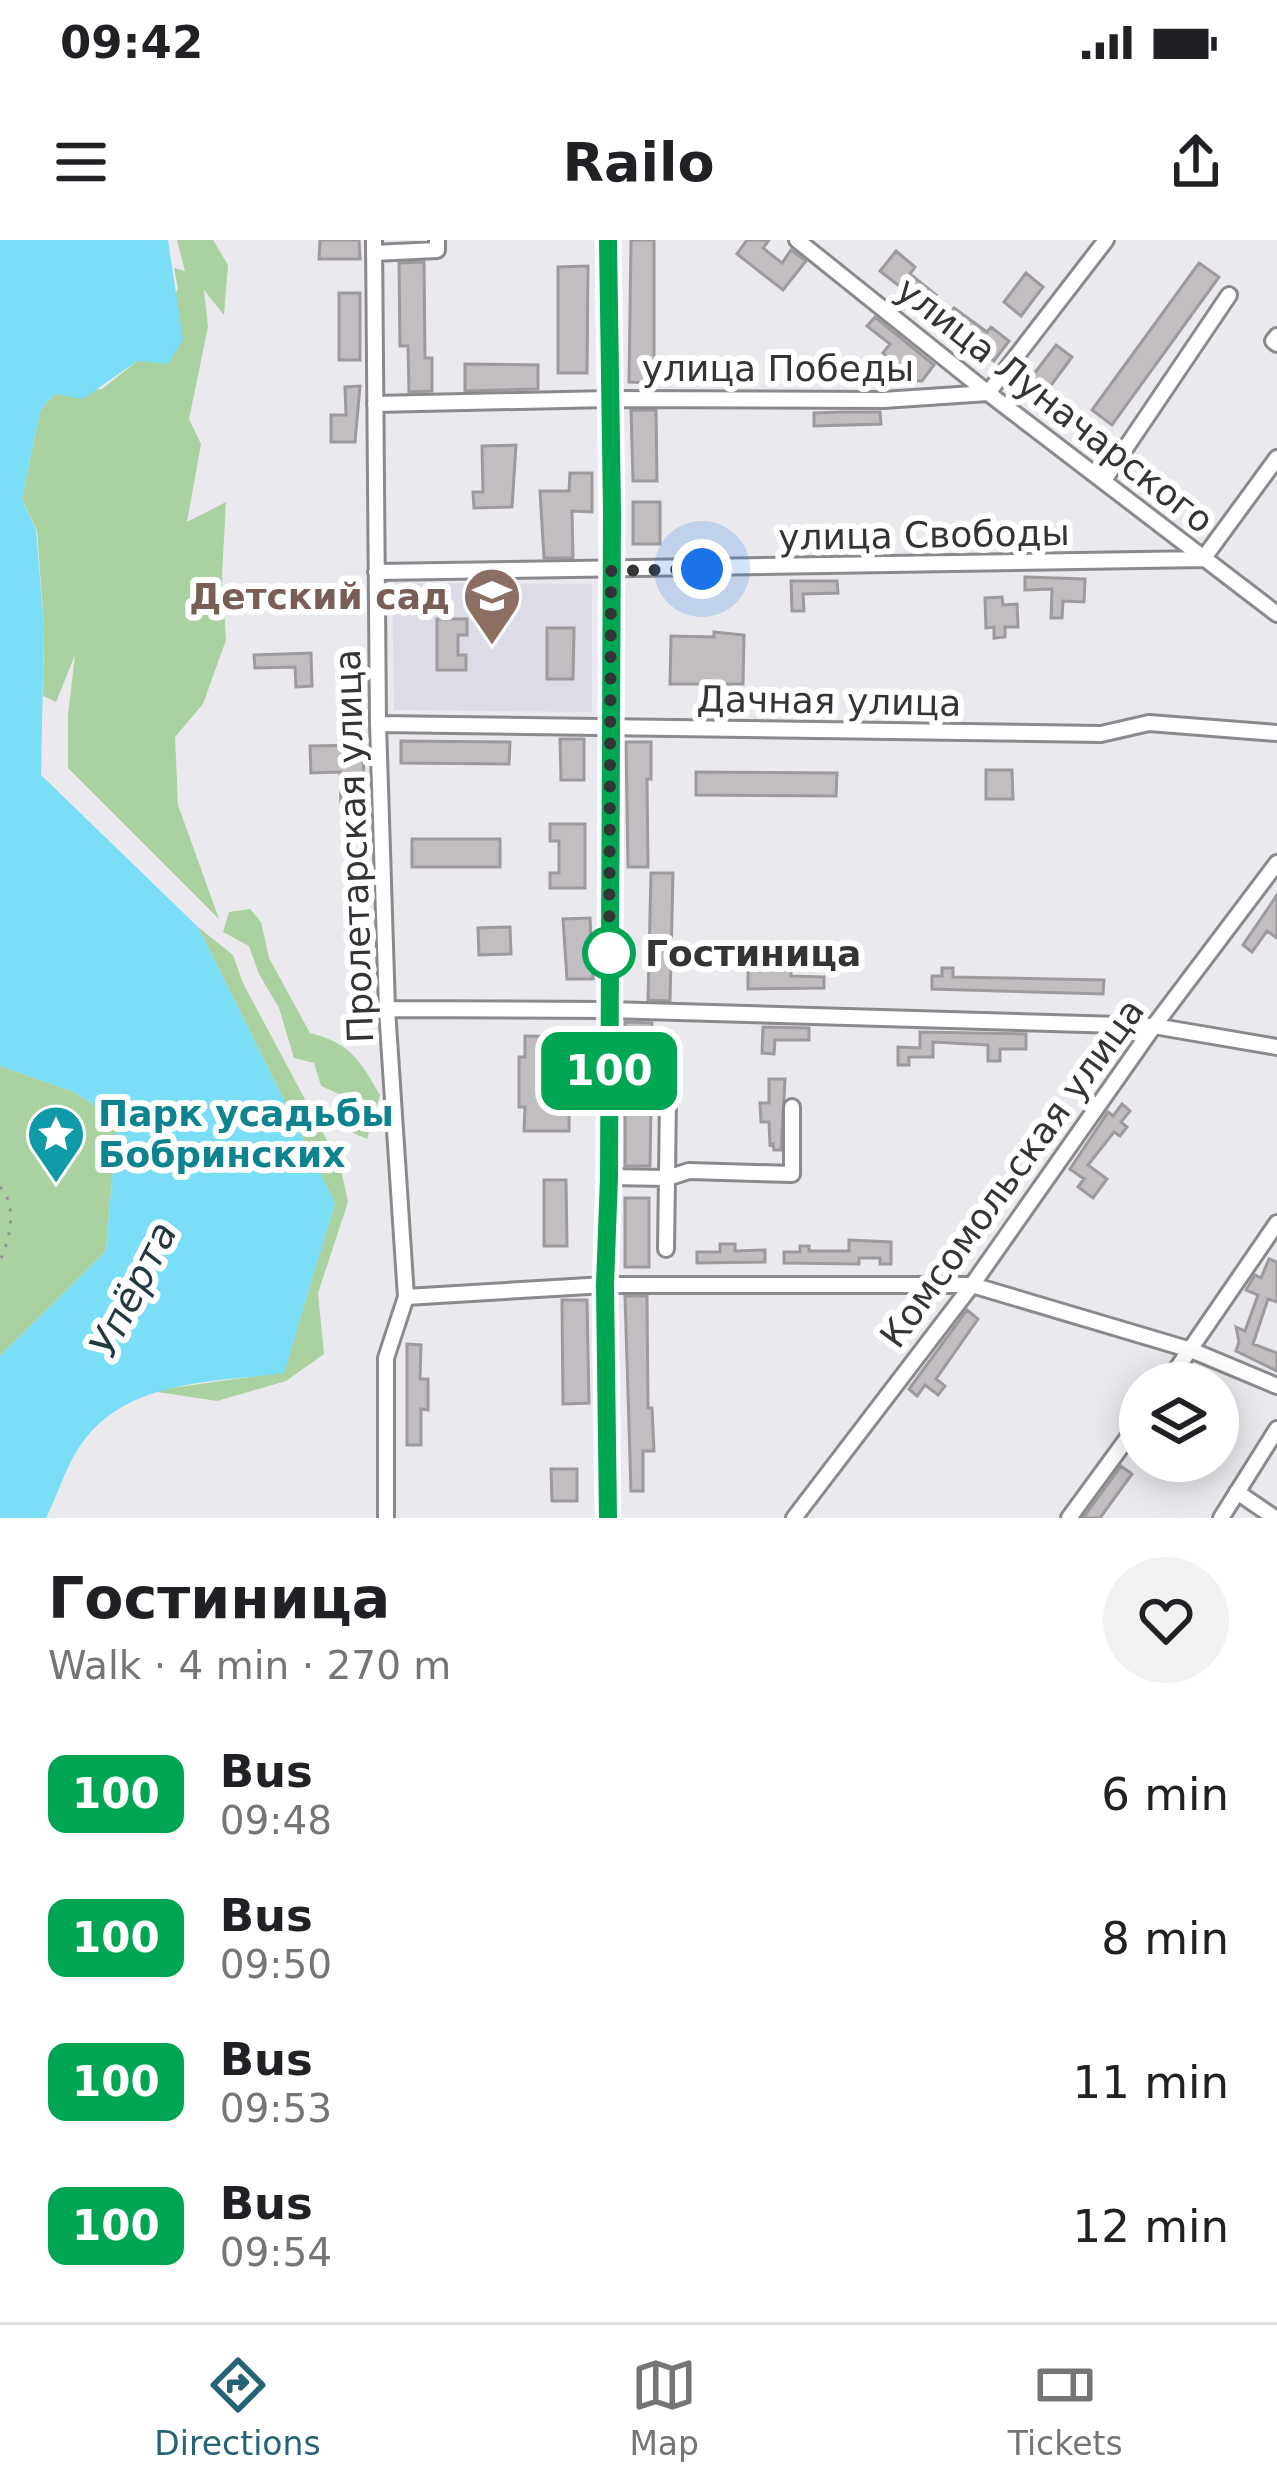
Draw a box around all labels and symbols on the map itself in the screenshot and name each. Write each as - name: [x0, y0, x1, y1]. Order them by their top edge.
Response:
- street label: улица Луначарского: [889, 269, 1221, 541]
- street label: улица Победы: [642, 348, 914, 389]
- street label: улица Свободы: [778, 512, 1070, 558]
- your location: [672, 539, 732, 599]
- school or university icon: Детский сад: [461, 565, 523, 647]
- place label: Детский сад: [189, 576, 450, 617]
- street label: Пролетарская улица: [327, 648, 381, 1044]
- street label: Дачная улица: [696, 678, 962, 724]
- marker: Гостиница: [584, 928, 634, 978]
- place label: Гостиница: [645, 933, 861, 974]
- street label: Комсомольская улица: [872, 991, 1152, 1355]
- line badge: 100: [540, 1032, 678, 1110]
- place label: Парк усадьбы Бобринских: [98, 1093, 394, 1175]
- place icon: Парк усадьбы Бобринских: [25, 1103, 87, 1185]
- water label: Упёрта: [80, 1214, 186, 1364]

